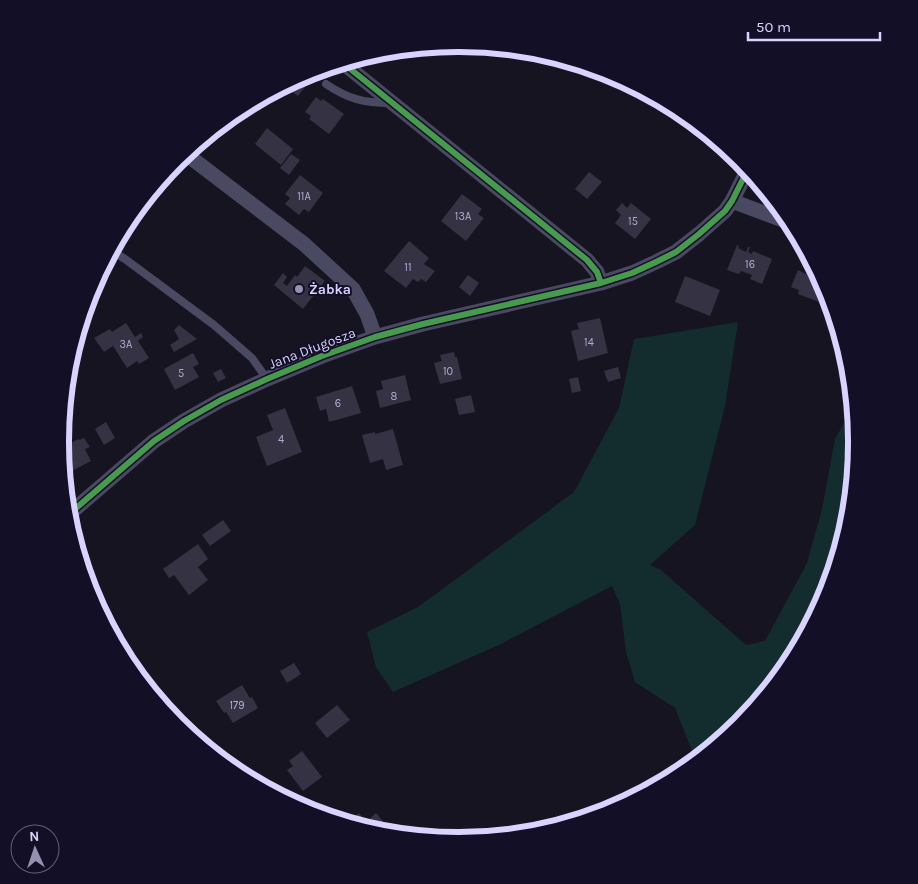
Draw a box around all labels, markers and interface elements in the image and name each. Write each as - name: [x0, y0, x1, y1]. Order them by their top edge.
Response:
- scale bar: [748, 10, 880, 42]
- text: 50 m: [756, 18, 791, 36]
- house number: 11A: [297, 190, 311, 203]
- house number: 13A: [455, 210, 472, 223]
- house number: 15: [628, 215, 638, 228]
- house number: 16: [745, 258, 755, 271]
- house number: 11: [404, 261, 412, 274]
- place label: Żabka: [309, 281, 351, 298]
- marker: Żabka: [293, 283, 305, 295]
- street label: Jana Długosza: [266, 324, 358, 373]
- house number: 14: [584, 336, 594, 349]
- house number: 3A: [120, 338, 133, 351]
- house number: 10: [443, 365, 453, 378]
- house number: 5: [178, 367, 184, 380]
- house number: 8: [391, 390, 398, 403]
- house number: 6: [335, 397, 341, 410]
- house number: 4: [278, 433, 284, 446]
- house number: 179: [229, 699, 245, 712]
- north arrow: [10, 824, 60, 874]
- text: N: [29, 828, 40, 845]

